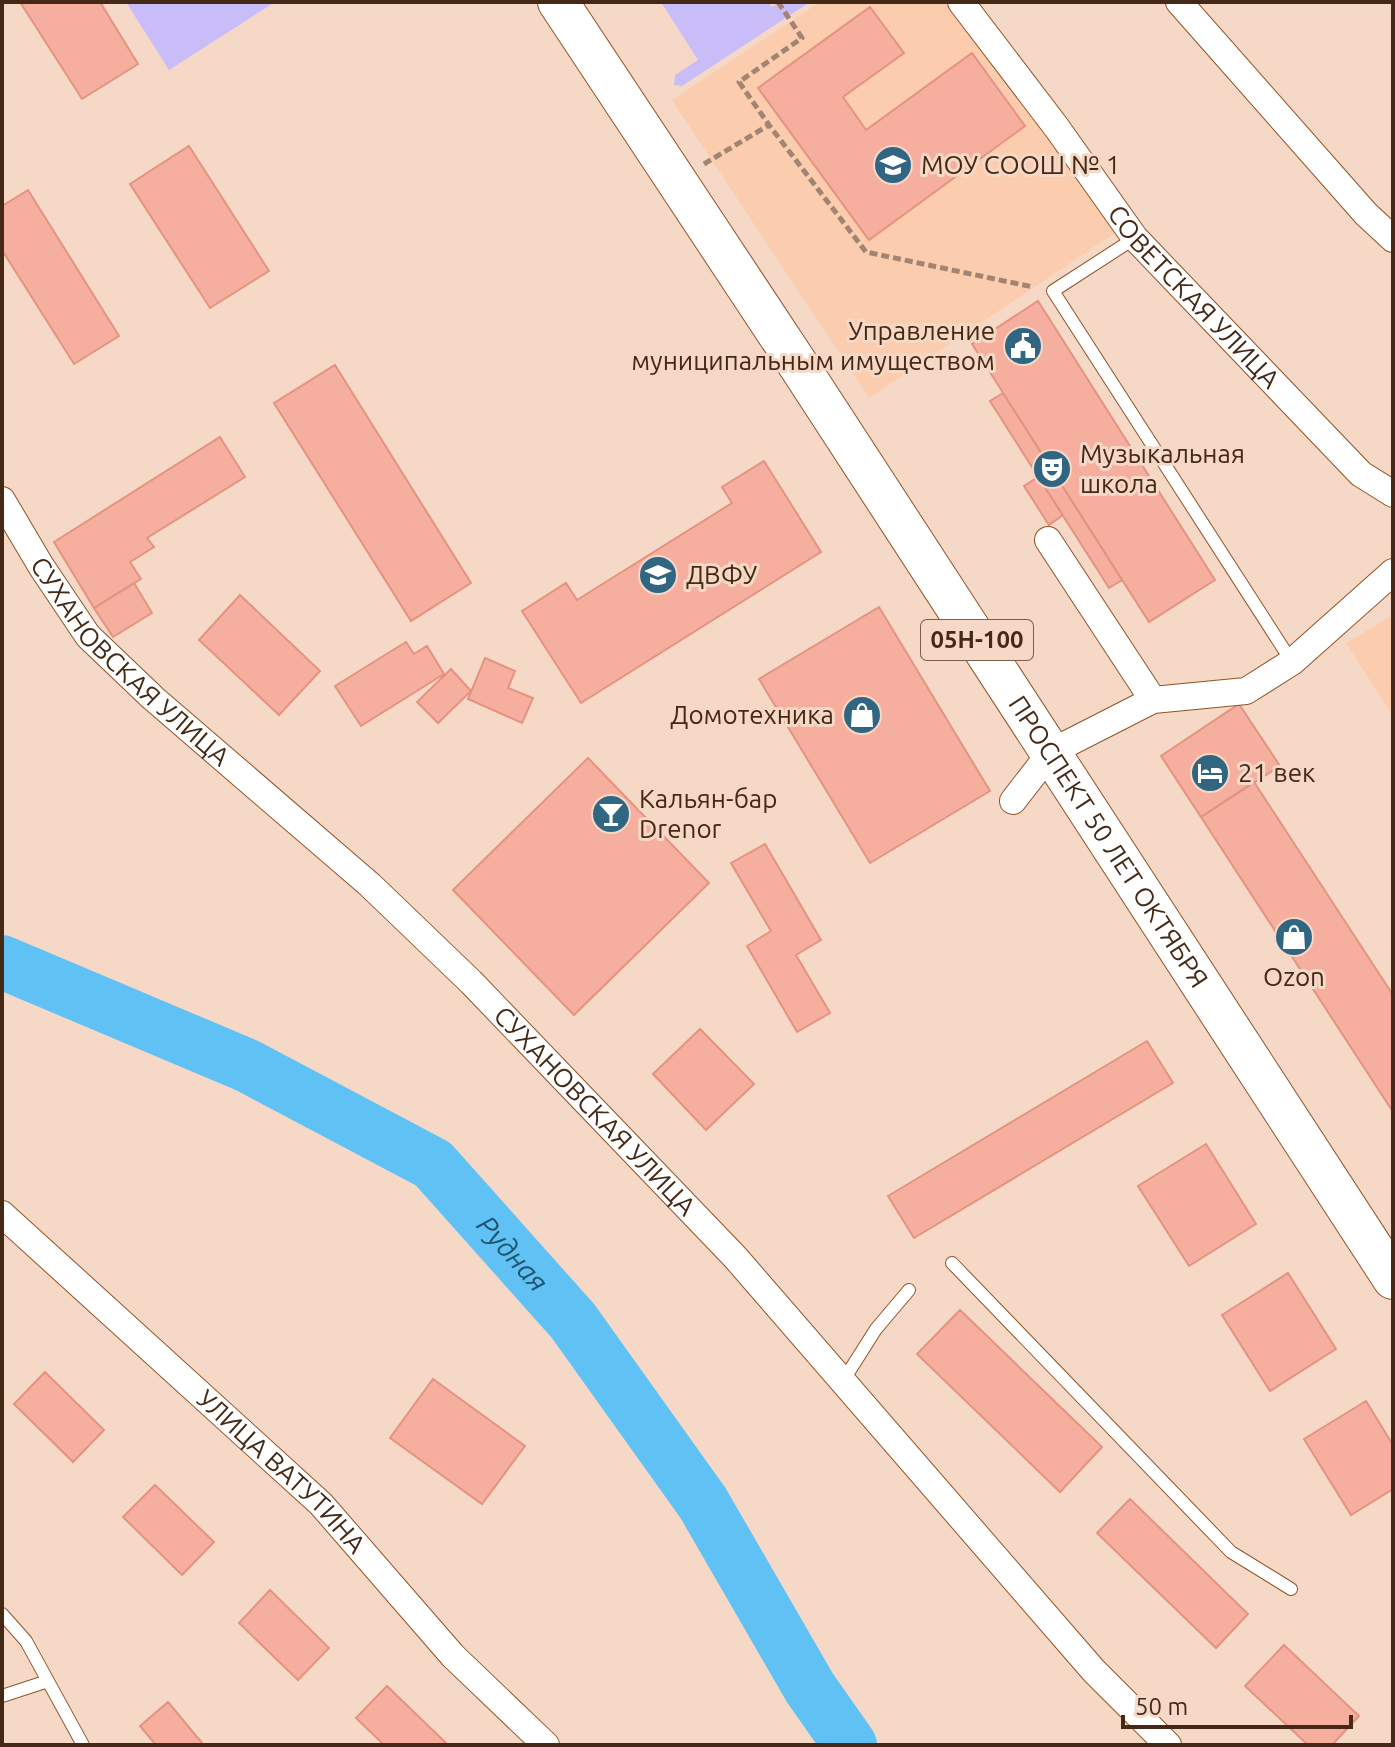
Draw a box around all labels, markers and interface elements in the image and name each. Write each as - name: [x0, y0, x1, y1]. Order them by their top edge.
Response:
- school or university icon: МОУ СООШ № 1: [872, 144, 914, 186]
- place label: МОУ СООШ № 1: [921, 150, 1120, 179]
- street label: СОВЕТСКАЯ УЛИЦА: [1102, 199, 1286, 394]
- place label: Управление муниципальным имуществом: [631, 316, 995, 375]
- public building icon: Управление муниципальным имуществом: [1002, 325, 1044, 367]
- place label: Музыкальная школа: [1080, 439, 1245, 498]
- theatre icon: Музыкальная школа: [1031, 448, 1073, 490]
- street label: СУХАНОВСКАЯ УЛИЦА: [25, 551, 236, 771]
- school or university icon: ДВФУ: [637, 554, 679, 596]
- place label: ДВФУ: [686, 560, 757, 589]
- road number: 05Н-100: [921, 620, 1033, 660]
- street label: ПРОСПЕКТ 50 ЛЕТ ОКТЯБРЯ: [1003, 690, 1214, 993]
- shop icon: Домотехника: [841, 694, 883, 736]
- place label: Домотехника: [670, 700, 834, 729]
- hotel icon: 21 век: [1189, 752, 1231, 794]
- place label: 21 век: [1238, 758, 1315, 787]
- place label: Кальян-бар Drenor: [639, 784, 777, 843]
- bar icon: Кальян-бар Drenor: [590, 793, 632, 835]
- shop icon: Ozon: [1273, 916, 1315, 958]
- place label: Ozon: [1263, 962, 1325, 991]
- street label: СУХАНОВСКАЯ УЛИЦА: [488, 1000, 702, 1221]
- water label: Рудная: [471, 1209, 555, 1297]
- street label: УЛИЦА ВАТУТИНА: [192, 1384, 372, 1559]
- scale bar: [1123, 1679, 1351, 1729]
- text: 50 m: [1135, 1693, 1188, 1720]

